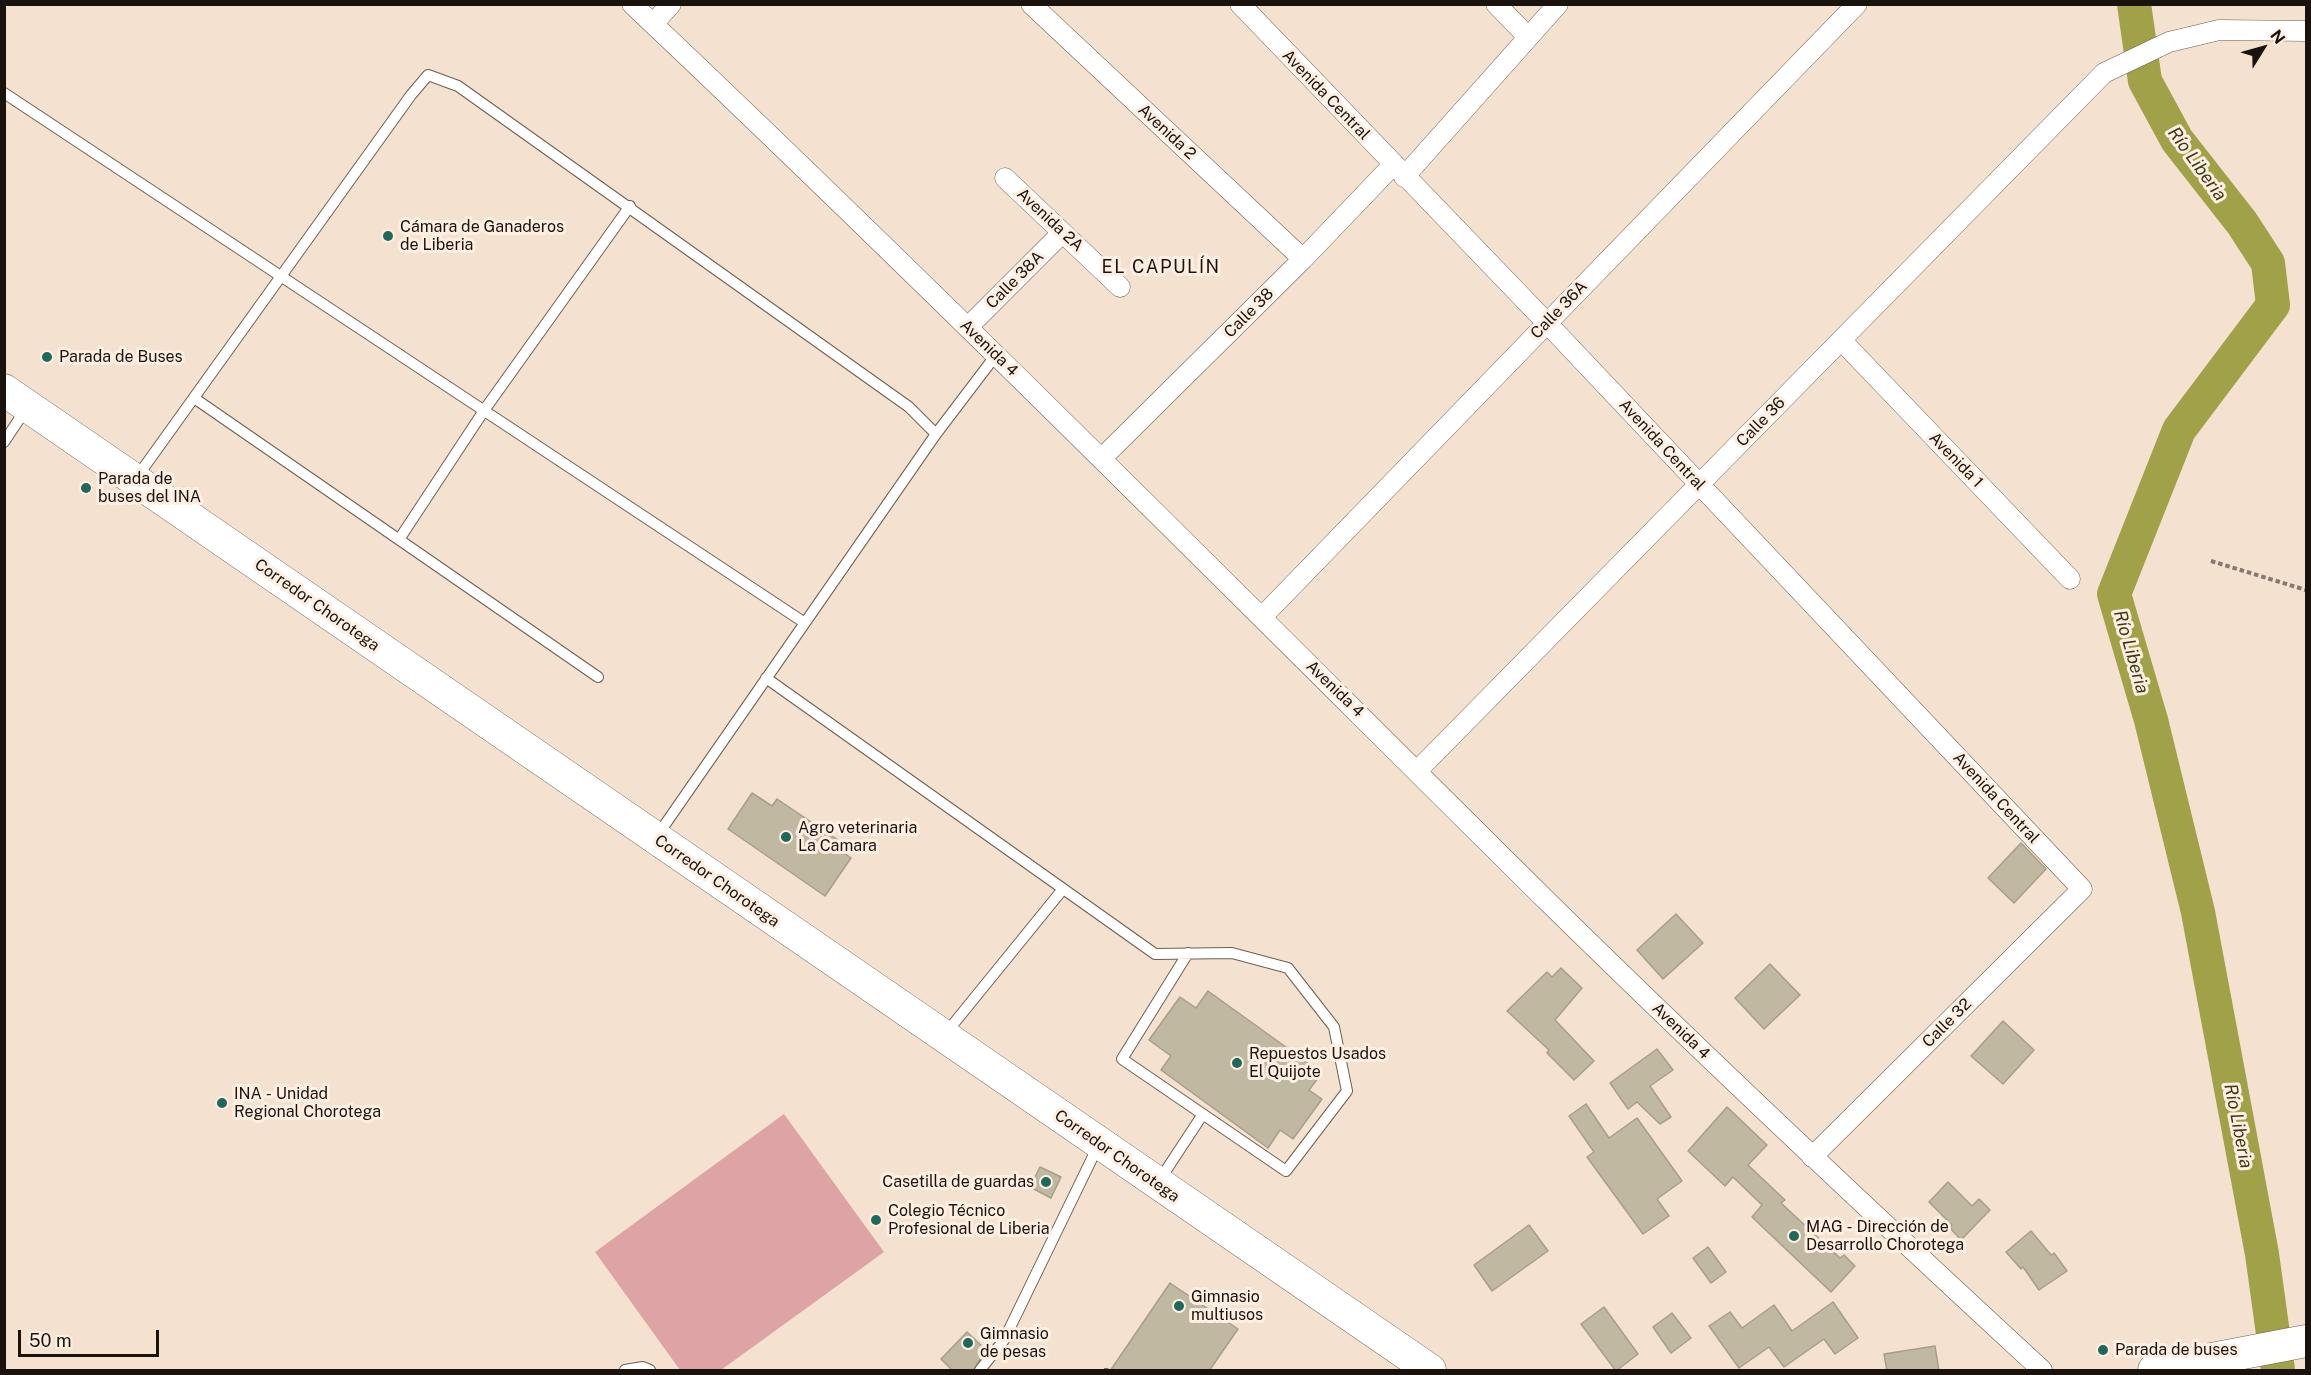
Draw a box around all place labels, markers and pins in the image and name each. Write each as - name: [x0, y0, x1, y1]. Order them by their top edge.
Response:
- place label: Cámara de Ganaderos de Liberia: [400, 217, 564, 255]
- marker: Cámara de Ganaderos de Liberia: [381, 229, 395, 243]
- place label: Parada de Buses: [59, 347, 183, 367]
- marker: Parada de Buses: [40, 350, 54, 364]
- place label: Parada de buses del INA: [98, 469, 201, 507]
- marker: Parada de buses del INA: [79, 481, 93, 495]
- place label: Agro veterinaria La Camara: [798, 818, 917, 856]
- marker: Agro veterinaria La Camara: [779, 830, 793, 844]
- place label: Repuestos Usados El Quijote: [1249, 1044, 1386, 1082]
- marker: Repuestos Usados El Quijote: [1230, 1056, 1244, 1070]
- place label: INA - Unidad Regional Chorotega: [234, 1084, 381, 1122]
- marker: INA - Unidad Regional Chorotega: [215, 1096, 229, 1110]
- place label: Casetilla de guardas: [882, 1172, 1034, 1192]
- marker: Casetilla de guardas: [1039, 1175, 1053, 1189]
- place label: Colegio Técnico Profesional de Liberia: [888, 1201, 1050, 1239]
- marker: Colegio Técnico Profesional de Liberia: [869, 1213, 883, 1227]
- place label: MAG - Dirección de Desarrollo Chorotega: [1806, 1217, 1964, 1255]
- marker: MAG - Dirección de Desarrollo Chorotega: [1787, 1229, 1801, 1243]
- place label: Gimnasio multiusos: [1191, 1287, 1263, 1325]
- marker: Gimnasio multiusos: [1172, 1299, 1186, 1313]
- place label: Gimnasio de pesas: [980, 1324, 1049, 1362]
- marker: Gimnasio de pesas: [961, 1336, 975, 1350]
- place label: Parada de buses: [2115, 1340, 2237, 1360]
- marker: Parada de buses: [2096, 1343, 2110, 1357]

